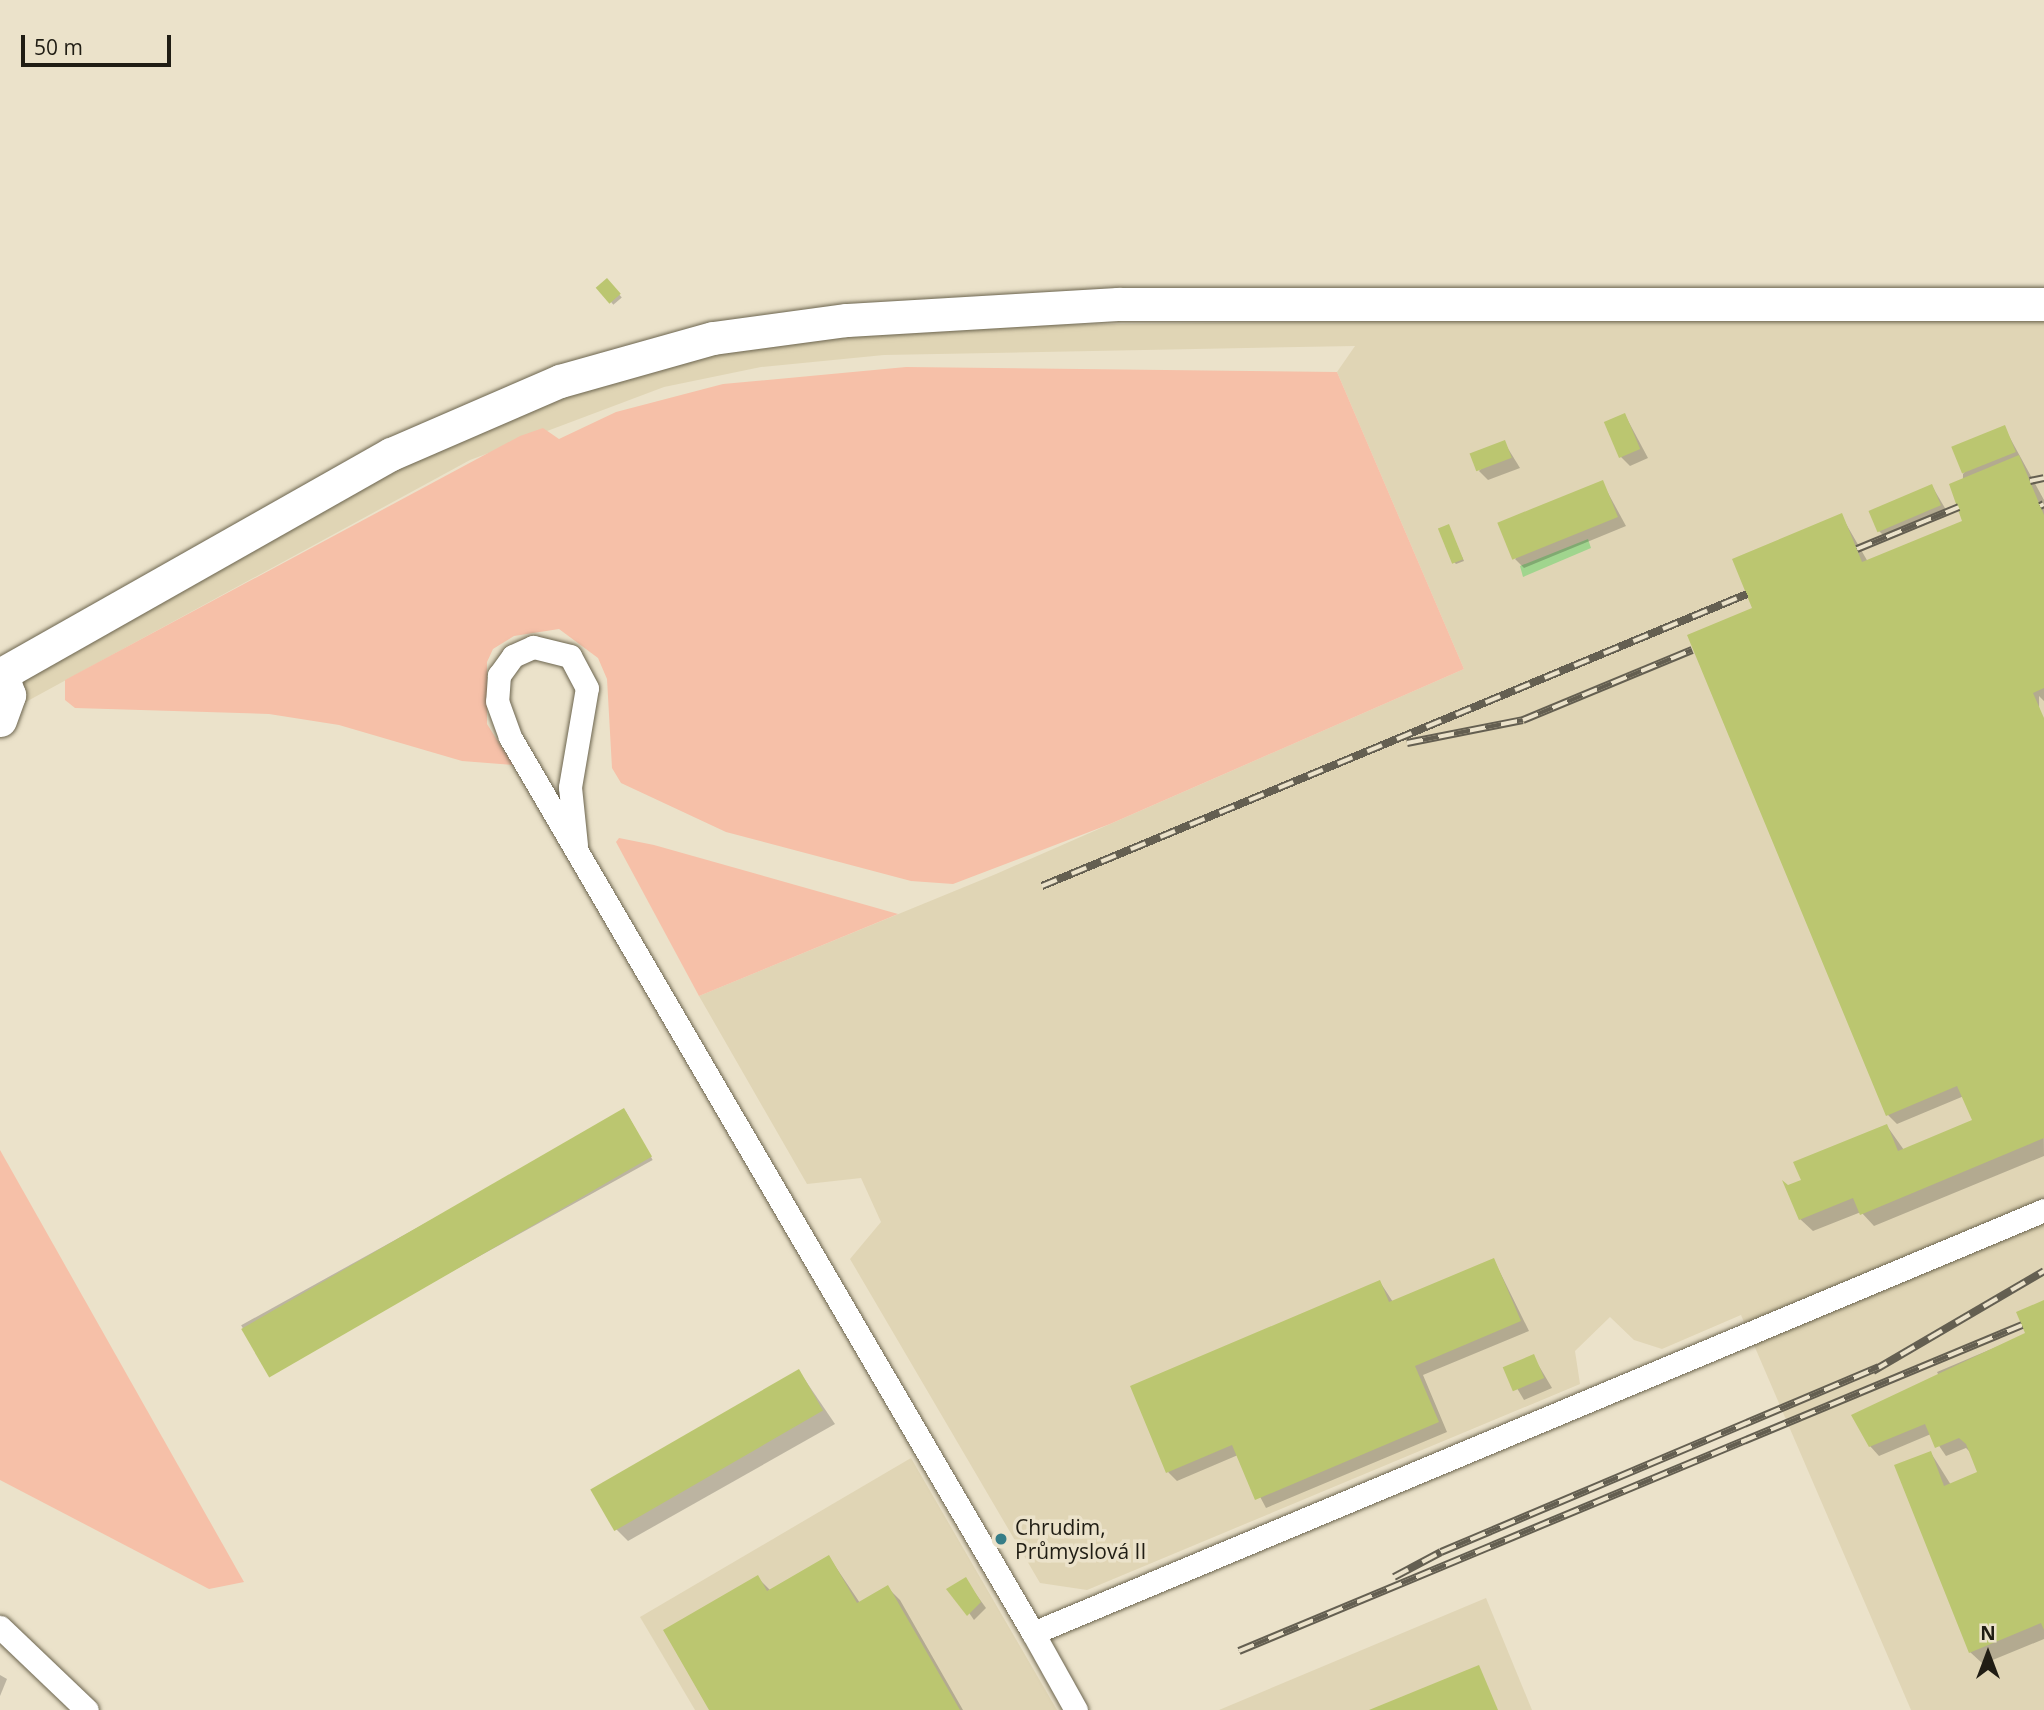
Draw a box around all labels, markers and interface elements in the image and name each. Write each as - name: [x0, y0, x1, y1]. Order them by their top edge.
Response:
- scale bar: [24, 21, 175, 65]
- text: 50 m: [34, 33, 83, 61]
- place label: Chrudim, Průmyslová II: [1015, 1514, 1146, 1564]
- marker: Chrudim, Průmyslová II: [993, 1531, 1009, 1547]
- north arrow: [1953, 1619, 2023, 1689]
- text: N: [1980, 1620, 1996, 1646]

